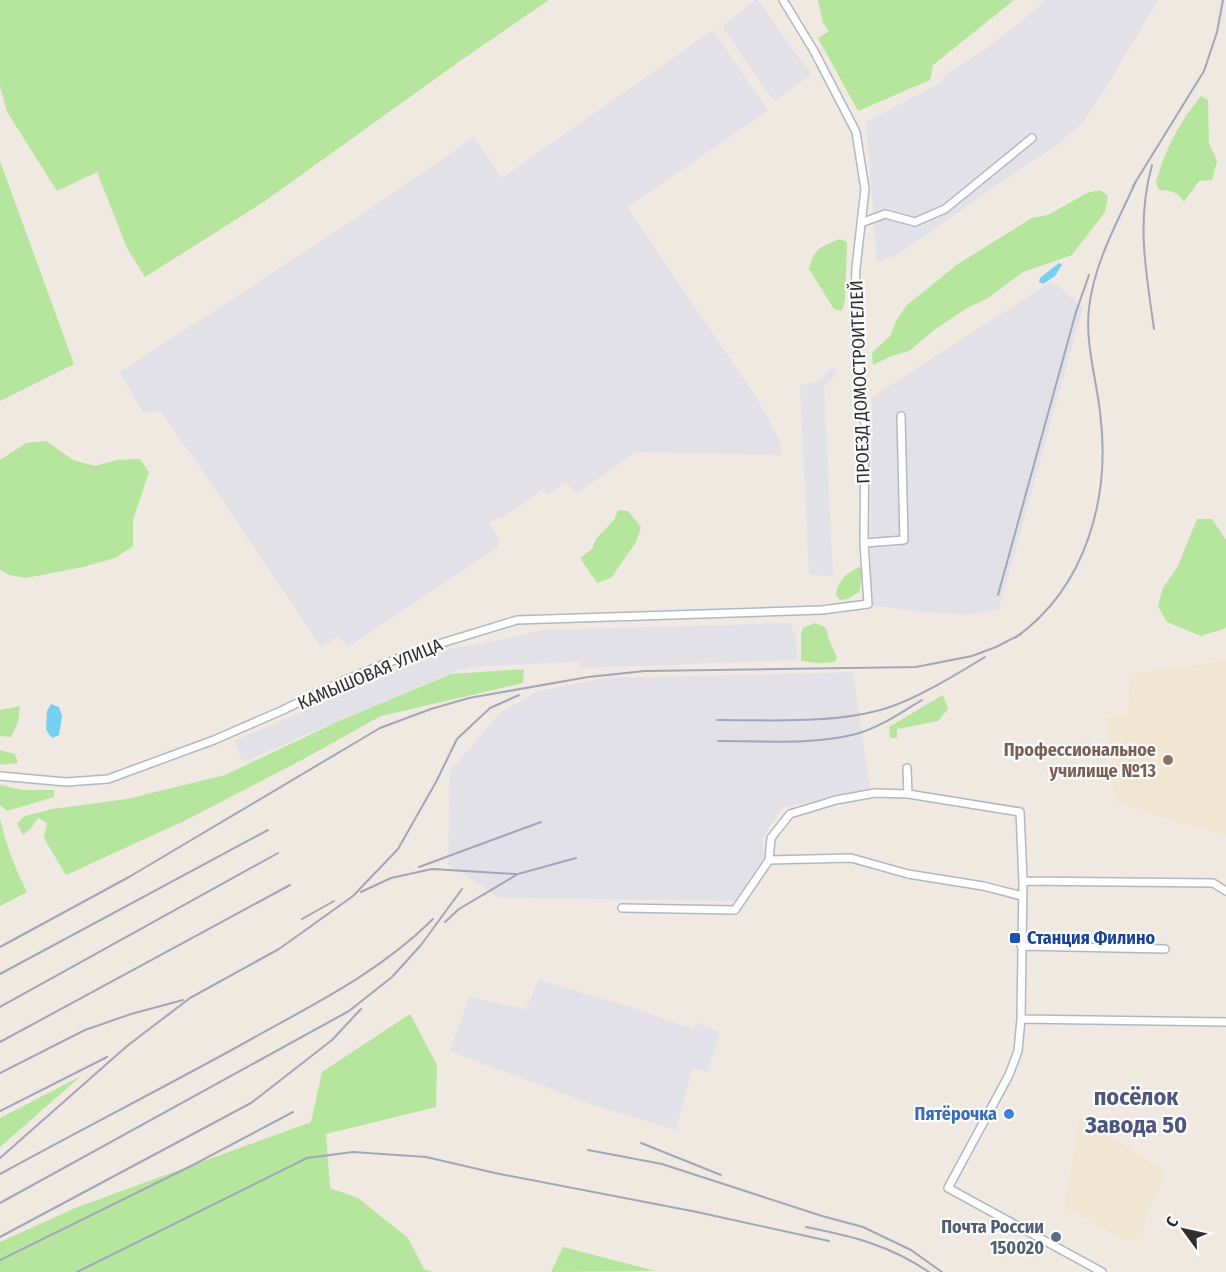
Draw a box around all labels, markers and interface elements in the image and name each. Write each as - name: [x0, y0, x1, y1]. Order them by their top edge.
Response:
- street label: ПРОЕЗД ДОМОСТРОИТЕЛЕЙ: [845, 280, 875, 484]
- street label: КАМЫШОВАЯ УЛИЦА: [294, 633, 446, 714]
- place label: Профессиональное училище №13: [1004, 739, 1156, 782]
- marker: Профессиональное училище №13: [1161, 753, 1175, 767]
- place label: Станция Филино: [1027, 927, 1155, 949]
- marker: Станция Филино: [1008, 931, 1022, 945]
- district label: посёлок Завода 50: [1084, 1083, 1187, 1139]
- place label: Пятёрочка: [915, 1103, 997, 1125]
- marker: Пятёрочка: [1002, 1107, 1016, 1121]
- north arrow: [1154, 1200, 1214, 1260]
- text: С: [1162, 1213, 1182, 1231]
- place label: Почта России 150020: [941, 1216, 1044, 1259]
- marker: Почта России 150020: [1049, 1230, 1063, 1244]

